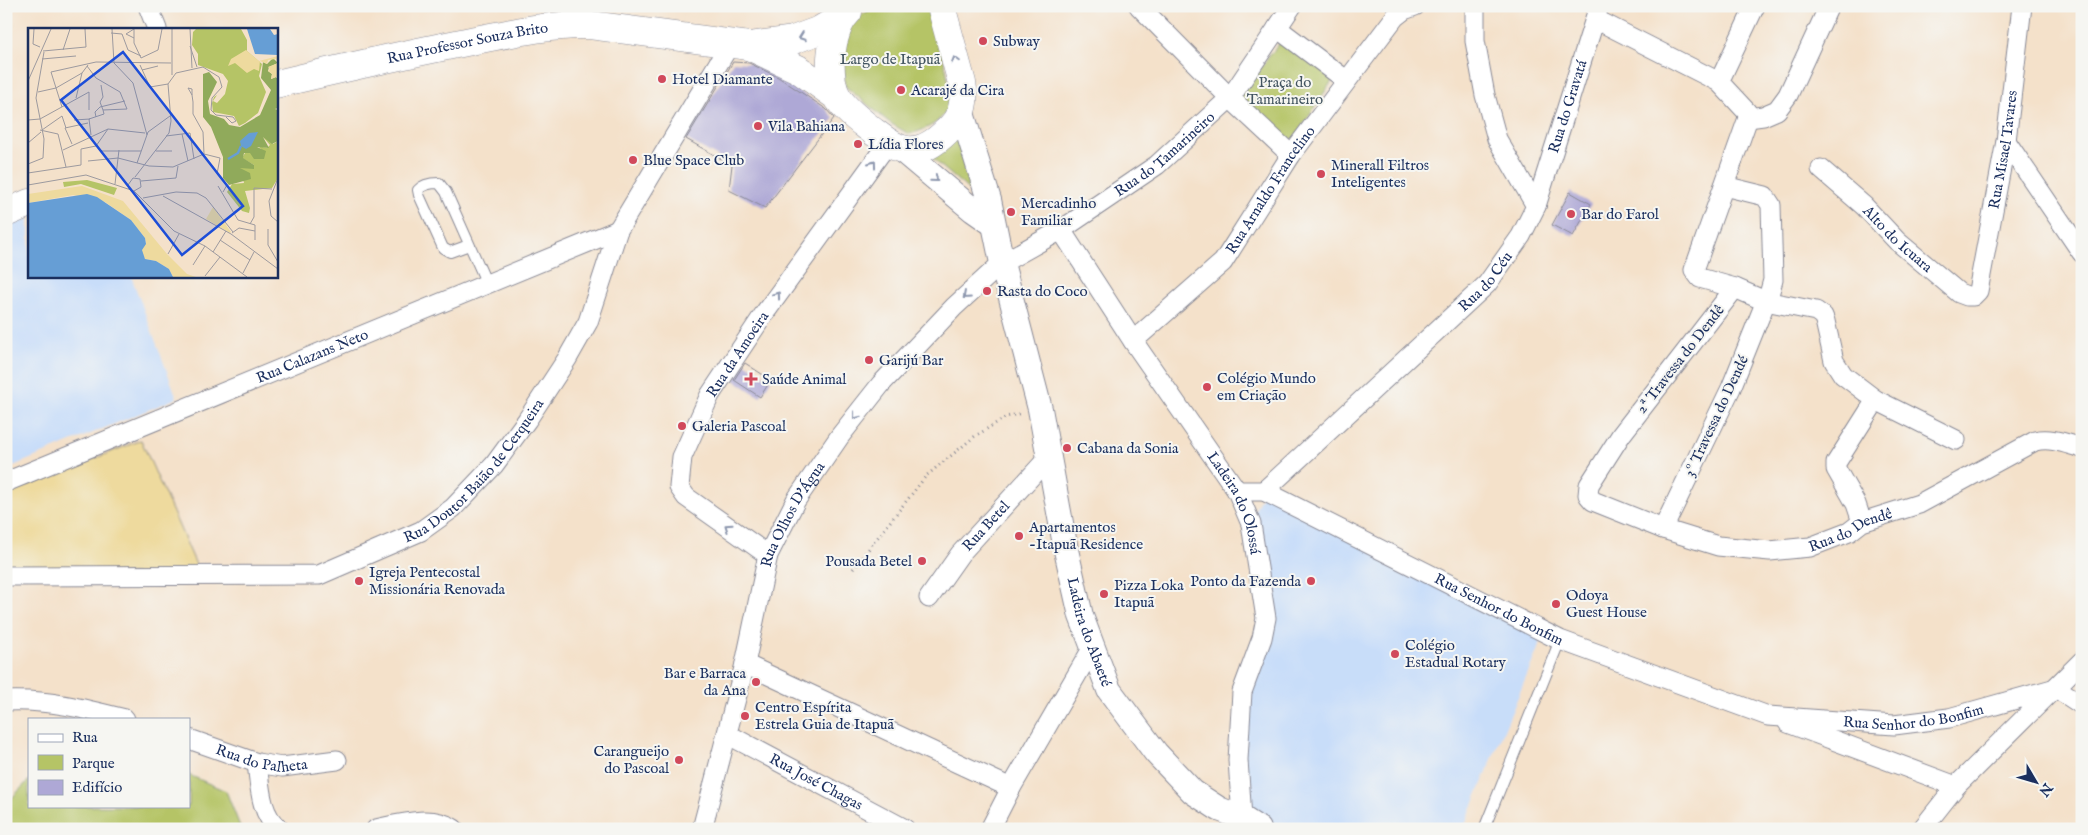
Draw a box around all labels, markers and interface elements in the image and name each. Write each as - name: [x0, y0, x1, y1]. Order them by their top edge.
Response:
- street label: Rua Professor Souza Brito: [385, 18, 549, 68]
- inset map: [28, 28, 278, 278]
- one-way arrow: [798, 31, 807, 41]
- place label: Subway: [993, 32, 1040, 51]
- marker: Subway: [977, 35, 989, 47]
- park label: Largo de Itapuã: [840, 50, 941, 69]
- one-way arrow: [951, 57, 961, 65]
- street label: Rua do Gravatá: [1544, 57, 1592, 156]
- place label: Hotel Diamante: [672, 70, 773, 89]
- marker: Hotel Diamante: [656, 73, 668, 85]
- park label: Praça do Tamarineiro: [1247, 73, 1323, 109]
- place label: Acarajé da Cira: [910, 81, 1005, 100]
- marker: Acarajé da Cira: [895, 84, 907, 96]
- street label: Rua Misael Tavares: [1985, 89, 2022, 211]
- street label: Rua do Tamarineiro: [1111, 108, 1219, 201]
- place label: Vila Bahiana: [767, 117, 846, 136]
- marker: Vila Bahiana: [752, 120, 764, 132]
- street label: Rua Arnaldo Francelino: [1222, 122, 1320, 258]
- place label: Lídia Flores: [868, 135, 944, 154]
- marker: Lídia Flores: [852, 138, 864, 150]
- place label: Blue Space Club: [643, 151, 744, 170]
- marker: Blue Space Club: [627, 154, 639, 166]
- place label: Minerall Filtros Inteligentes: [1331, 156, 1429, 192]
- one-way arrow: [867, 160, 876, 170]
- marker: Minerall Filtros Inteligentes: [1315, 168, 1327, 180]
- one-way arrow: [929, 174, 938, 183]
- place label: Mercadinho Familiar: [1021, 194, 1096, 230]
- street label: Alto do Icuara: [1858, 201, 1937, 277]
- place label: Bar do Farol: [1581, 205, 1660, 224]
- marker: Mercadinho Familiar: [1005, 206, 1017, 218]
- marker: Bar do Farol: [1565, 208, 1577, 220]
- street label: Rua do Céu: [1454, 248, 1517, 316]
- place label: Rasta do Coco: [997, 282, 1088, 301]
- marker: Rasta do Coco: [981, 285, 993, 297]
- one-way arrow: [962, 290, 971, 299]
- one-way arrow: [771, 291, 780, 301]
- street label: 2ª Travessa do Dendê: [1632, 301, 1729, 417]
- street label: Rua da Amoeira: [702, 307, 773, 401]
- street label: Rua Calazans Neto: [253, 325, 371, 388]
- place label: Garijú Bar: [879, 351, 944, 370]
- street label: 3º Travessa do Dendé: [1680, 352, 1753, 480]
- marker: Garijú Bar: [863, 354, 875, 366]
- place label: Colégio Mundo em Criação: [1217, 369, 1316, 405]
- place label: Saúde Animal: [762, 370, 847, 389]
- marker: Saúde Animal: [744, 372, 758, 386]
- marker: Colégio Mundo em Criação: [1201, 381, 1213, 393]
- street label: Rua Doutor Baião de Cerqueira: [401, 395, 549, 547]
- one-way arrow: [853, 410, 861, 419]
- place label: Galeria Pascoal: [692, 417, 787, 436]
- marker: Galeria Pascoal: [676, 420, 688, 432]
- place label: Cabana da Sonia: [1077, 439, 1179, 458]
- marker: Cabana da Sonia: [1061, 442, 1073, 454]
- street label: Ladeira do Olossá: [1203, 448, 1265, 556]
- street label: Rua Olhos D'Água: [757, 458, 830, 569]
- street label: Rua Betel: [958, 496, 1015, 555]
- street label: Rua do Dendê: [1806, 504, 1895, 557]
- place label: Apartamentos -Itapuã Residence: [1028, 518, 1143, 554]
- one-way arrow: [724, 524, 734, 533]
- marker: Apartamentos -Itapuã Residence: [1013, 530, 1025, 542]
- place label: Pousada Betel: [825, 552, 913, 571]
- marker: Pousada Betel: [916, 555, 928, 567]
- place label: Igreja Pentecostal Missionária Renovada: [369, 563, 506, 599]
- street label: Rua Senhor do Bonfim: [1431, 569, 1567, 650]
- place label: Ponto da Fazenda: [1190, 572, 1302, 591]
- marker: Igreja Pentecostal Missionária Renovada: [353, 575, 365, 587]
- street label: Ladeira do Abaeté: [1062, 575, 1116, 690]
- marker: Ponto da Fazenda: [1305, 575, 1317, 587]
- place label: Pizza Loka Itapuã: [1114, 576, 1184, 612]
- place label: Odoya Guest House: [1566, 586, 1647, 622]
- marker: Pizza Loka Itapuã: [1098, 588, 1110, 600]
- marker: Odoya Guest House: [1550, 598, 1562, 610]
- place label: Colégio Estadual Rotary: [1405, 636, 1507, 672]
- marker: Colégio Estadual Rotary: [1389, 648, 1401, 660]
- place label: Bar e Barraca da Ana: [664, 664, 747, 700]
- marker: Bar e Barraca da Ana: [750, 676, 762, 688]
- place label: Centro Espírita Estrela Guia de Itapuã: [755, 698, 894, 734]
- street label: Rua Senhor do Bonfim: [1842, 700, 1986, 735]
- marker: Centro Espírita Estrela Guia de Itapuã: [739, 710, 751, 722]
- legend: [28, 718, 190, 808]
- text: Rua: [72, 728, 98, 747]
- street label: Rua do Palheta: [213, 740, 309, 777]
- place label: Carangueijo do Pascoal: [593, 742, 670, 778]
- street label: Rua José Chagas: [766, 749, 866, 815]
- text: Parque: [72, 754, 115, 773]
- marker: Carangueijo do Pascoal: [673, 754, 685, 766]
- north arrow: [2010, 758, 2060, 808]
- text: Edifício: [72, 778, 122, 797]
- text: N: [2035, 778, 2057, 800]

